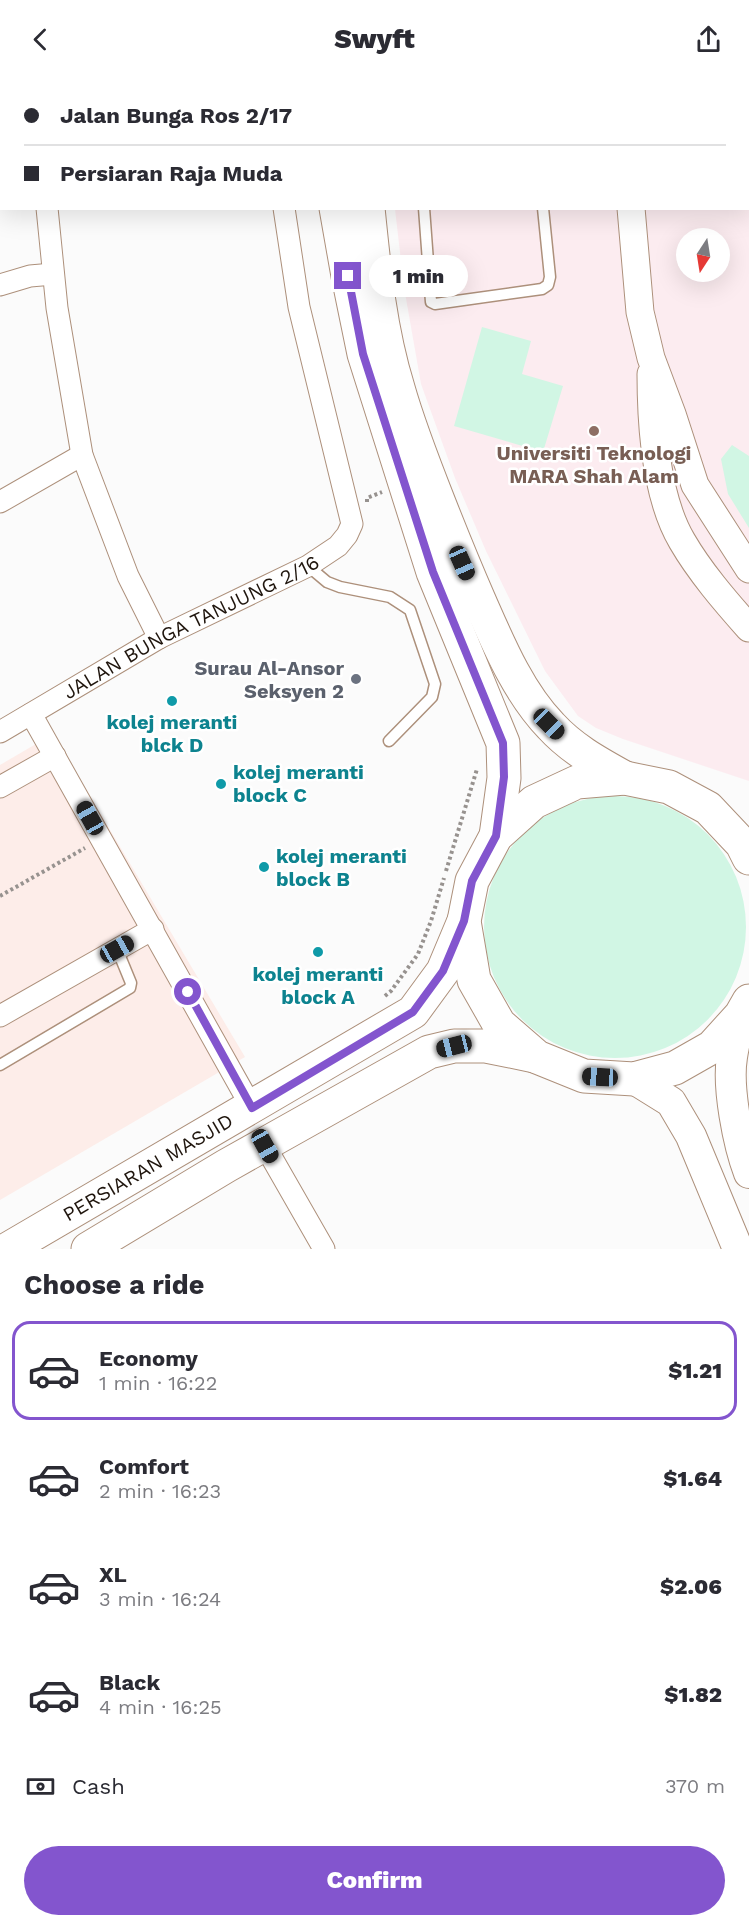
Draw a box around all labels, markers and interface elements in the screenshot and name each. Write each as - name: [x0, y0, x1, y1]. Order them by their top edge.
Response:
- icon: back: [24, 23, 57, 56]
- text: Swyft: [334, 23, 415, 55]
- icon: share: [692, 23, 725, 56]
- text: Jalan Bunga Ros 2/17: [60, 103, 292, 128]
- text: Persiaran Raja Muda: [60, 161, 282, 186]
- north arrow: [676, 228, 730, 282]
- map controls: [676, 228, 730, 282]
- callout: 1 min: [369, 255, 468, 297]
- route end: [334, 262, 361, 289]
- text: 1 min: [393, 264, 444, 288]
- marker: Universiti Teknologi MARA Shah Alam: [587, 424, 601, 438]
- place label: Universiti Teknologi MARA Shah Alam: [497, 441, 691, 488]
- car: [446, 543, 478, 583]
- street label: JALAN BUNGA TANJUNG 2/16: [58, 550, 324, 704]
- place label: Surau Al-Ansor Seksyen 2: [194, 656, 344, 703]
- marker: Surau Al-Ansor Seksyen 2: [349, 672, 363, 686]
- marker: kolej meranti blck D: [165, 694, 179, 708]
- car: [530, 705, 568, 743]
- place label: kolej meranti blck D: [107, 710, 237, 757]
- place label: kolej meranti block C: [233, 760, 364, 807]
- marker: kolej meranti block C: [214, 777, 228, 791]
- car: [73, 798, 107, 838]
- place label: kolej meranti block B: [276, 844, 407, 891]
- marker: kolej meranti block B: [257, 860, 271, 874]
- car: [97, 932, 137, 966]
- marker: kolej meranti block A: [311, 945, 325, 959]
- place label: kolej meranti block A: [253, 962, 383, 1009]
- route start: [174, 978, 201, 1005]
- car: [434, 1033, 474, 1059]
- car: [582, 1067, 618, 1087]
- street label: PERSIARAN MASJID: [59, 1108, 237, 1226]
- car: [248, 1126, 282, 1166]
- text: Choose a ride: [24, 1269, 204, 1301]
- icon: car: [27, 1344, 81, 1398]
- text: Economy: [99, 1346, 198, 1371]
- text: $1.21: [668, 1358, 722, 1383]
- text: 1 min · 16:22: [99, 1371, 217, 1395]
- icon: car: [27, 1452, 81, 1506]
- text: Comfort: [99, 1454, 189, 1479]
- text: $1.64: [663, 1466, 722, 1491]
- text: 2 min · 16:23: [99, 1479, 221, 1503]
- icon: car: [27, 1560, 81, 1614]
- text: XL: [99, 1562, 127, 1587]
- text: $2.06: [660, 1574, 722, 1599]
- text: 3 min · 16:24: [99, 1587, 221, 1611]
- icon: car: [27, 1668, 81, 1722]
- text: Black: [99, 1670, 160, 1695]
- text: $1.82: [664, 1682, 722, 1707]
- text: 4 min · 16:25: [99, 1695, 222, 1719]
- icon: cash: [24, 1770, 57, 1803]
- text: Cash: [72, 1774, 125, 1799]
- text: 370 m: [665, 1774, 725, 1798]
- button: Confirm: [24, 1846, 725, 1915]

